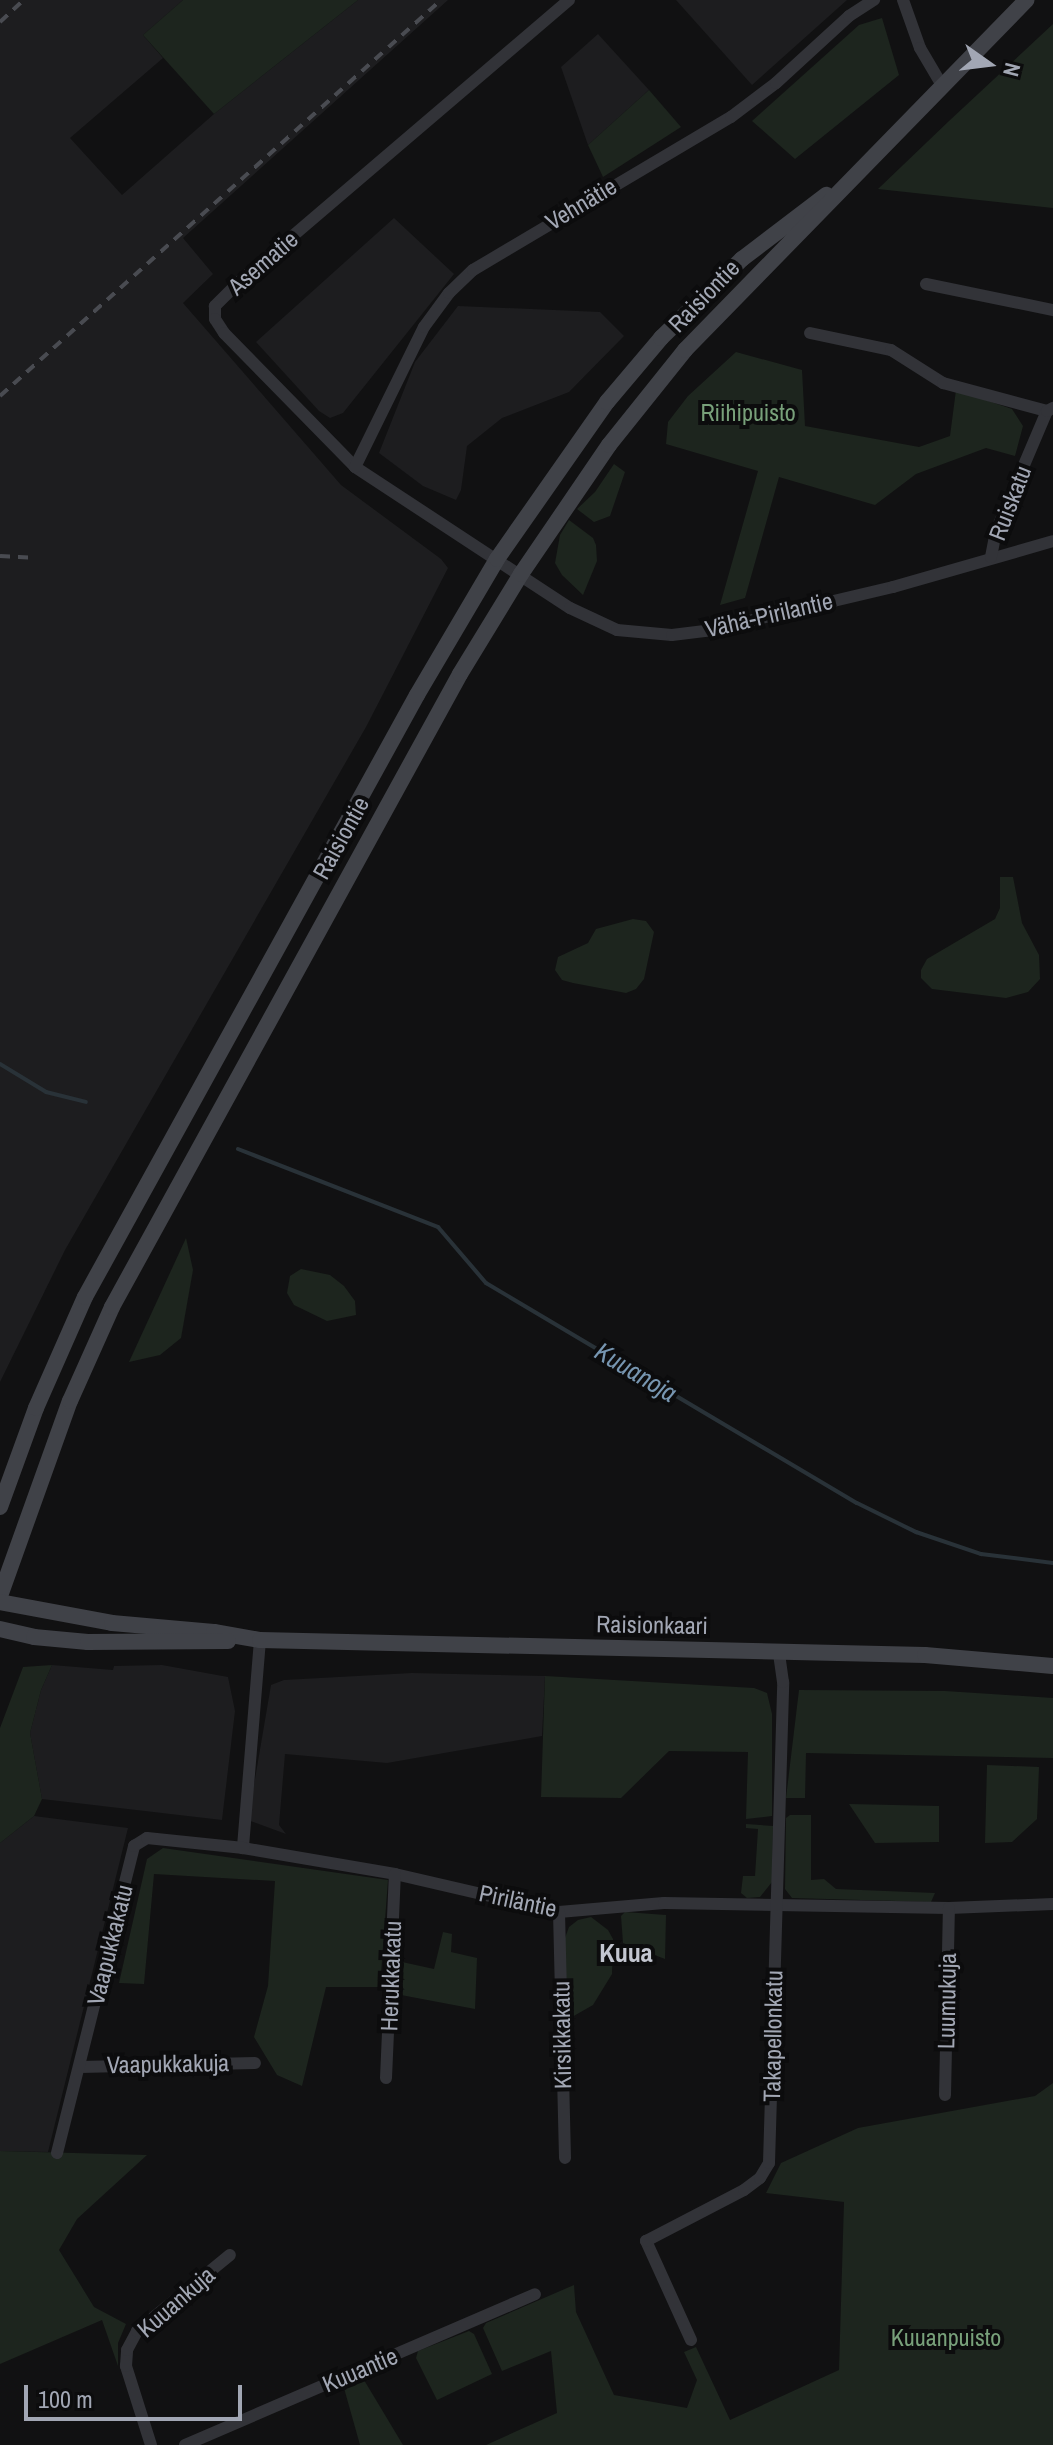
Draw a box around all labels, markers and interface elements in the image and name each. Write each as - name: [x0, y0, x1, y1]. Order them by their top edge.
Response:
- north arrow: [949, 24, 1029, 104]
- text: N: [996, 60, 1028, 80]
- street label: Vehnätie: [540, 172, 622, 236]
- street label: Asematie: [222, 225, 304, 301]
- street label: Raisiontie: [662, 254, 746, 338]
- park label: Riihipuisto: [700, 399, 796, 427]
- street label: Ruiskatu: [983, 462, 1037, 544]
- street label: Vähä-Pirilantie: [703, 586, 835, 644]
- street label: Raisiontie: [307, 792, 375, 884]
- water label: Kuuanoja: [589, 1335, 683, 1409]
- street label: Raisionkaari: [596, 1610, 708, 1640]
- street label: Piriläntie: [476, 1879, 560, 1923]
- street label: Vaapukkakatu: [81, 1882, 139, 2008]
- street label: Herukkakatu: [375, 1920, 407, 2032]
- district label: Kuua: [599, 1937, 653, 1969]
- street label: Luumukuja: [932, 1953, 962, 2049]
- street label: Takapellonkatu: [757, 1970, 789, 2102]
- street label: Kirsikkakatu: [547, 1981, 577, 2089]
- street label: Vaapukkakuja: [107, 2049, 229, 2079]
- street label: Kuuankuja: [131, 2261, 221, 2343]
- park label: Kuuanpuisto: [891, 2324, 1001, 2352]
- street label: Kuuantie: [318, 2341, 402, 2399]
- scale bar: [28, 2369, 246, 2419]
- text: 100 m: [38, 2383, 93, 2415]

